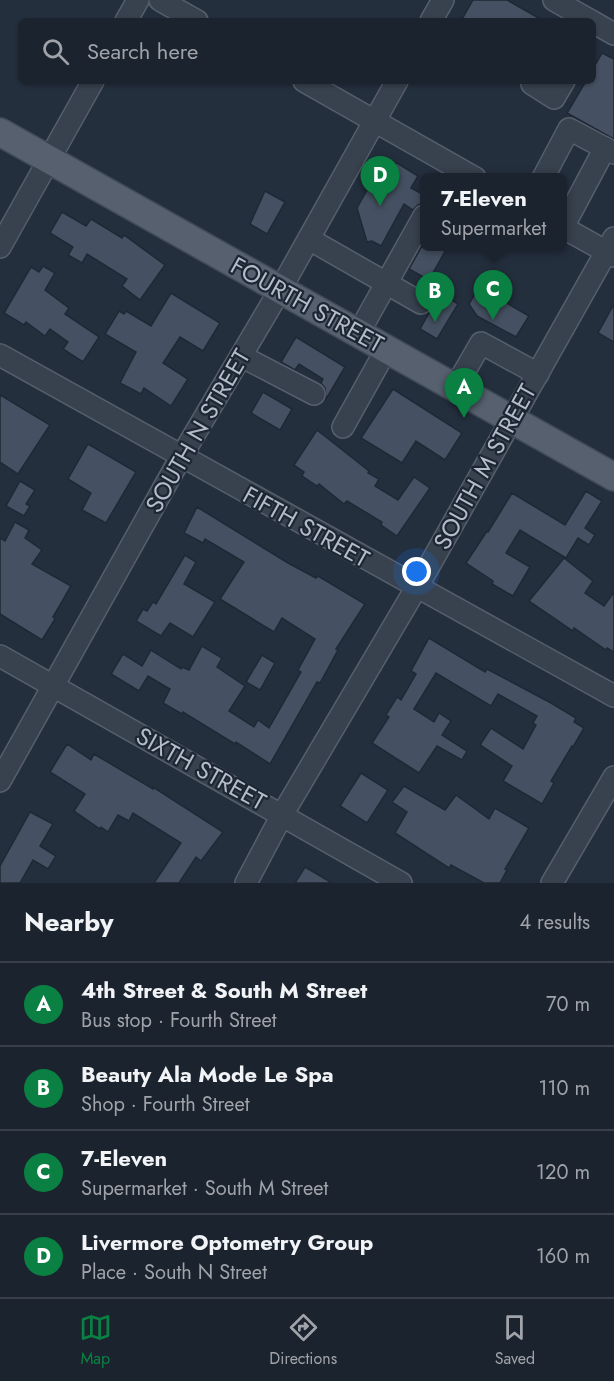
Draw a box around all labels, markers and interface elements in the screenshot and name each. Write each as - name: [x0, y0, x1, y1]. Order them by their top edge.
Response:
- search box: [18, 18, 596, 84]
- icon: search: [39, 35, 72, 68]
- text: Search here: [87, 35, 198, 67]
- pin: D: [360, 156, 400, 206]
- popup: [420, 173, 567, 251]
- text: 7-Eleven: [441, 182, 527, 214]
- text: Supermarket: [441, 214, 546, 243]
- street label: FOURTH STREET: [224, 248, 390, 361]
- pin: C: [474, 270, 512, 320]
- pin: B: [416, 272, 454, 322]
- street label: SOUTH N STREET: [136, 342, 259, 519]
- pin: A: [444, 368, 484, 418]
- street label: SOUTH M STREET: [425, 378, 545, 556]
- street label: FIFTH STREET: [237, 477, 376, 576]
- your location: [402, 557, 431, 586]
- street label: SIXTH STREET: [130, 718, 273, 819]
- text: Nearby: [24, 903, 113, 941]
- text: 4 results: [519, 908, 590, 937]
- text: 4th Street & South M Street: [81, 974, 367, 1006]
- text: A: [36, 990, 51, 1019]
- text: 70 m: [546, 990, 590, 1019]
- text: Bus stop · Fourth Street: [81, 1006, 277, 1035]
- text: Beauty Ala Mode Le Spa: [81, 1058, 334, 1090]
- text: B: [37, 1074, 50, 1103]
- text: 110 m: [538, 1074, 590, 1103]
- text: Shop · Fourth Street: [81, 1090, 249, 1119]
- text: 7-Eleven: [81, 1142, 167, 1174]
- text: C: [36, 1158, 51, 1187]
- text: 120 m: [536, 1158, 590, 1187]
- text: Supermarket · South M Street: [81, 1174, 328, 1203]
- text: Livermore Optometry Group: [81, 1226, 373, 1258]
- text: D: [36, 1242, 51, 1271]
- text: 160 m: [536, 1242, 590, 1271]
- text: Place · South N Street: [81, 1258, 267, 1287]
- tab: Map: [79, 1311, 112, 1370]
- tab: Directions: [269, 1311, 337, 1370]
- tab: Saved: [495, 1311, 535, 1370]

